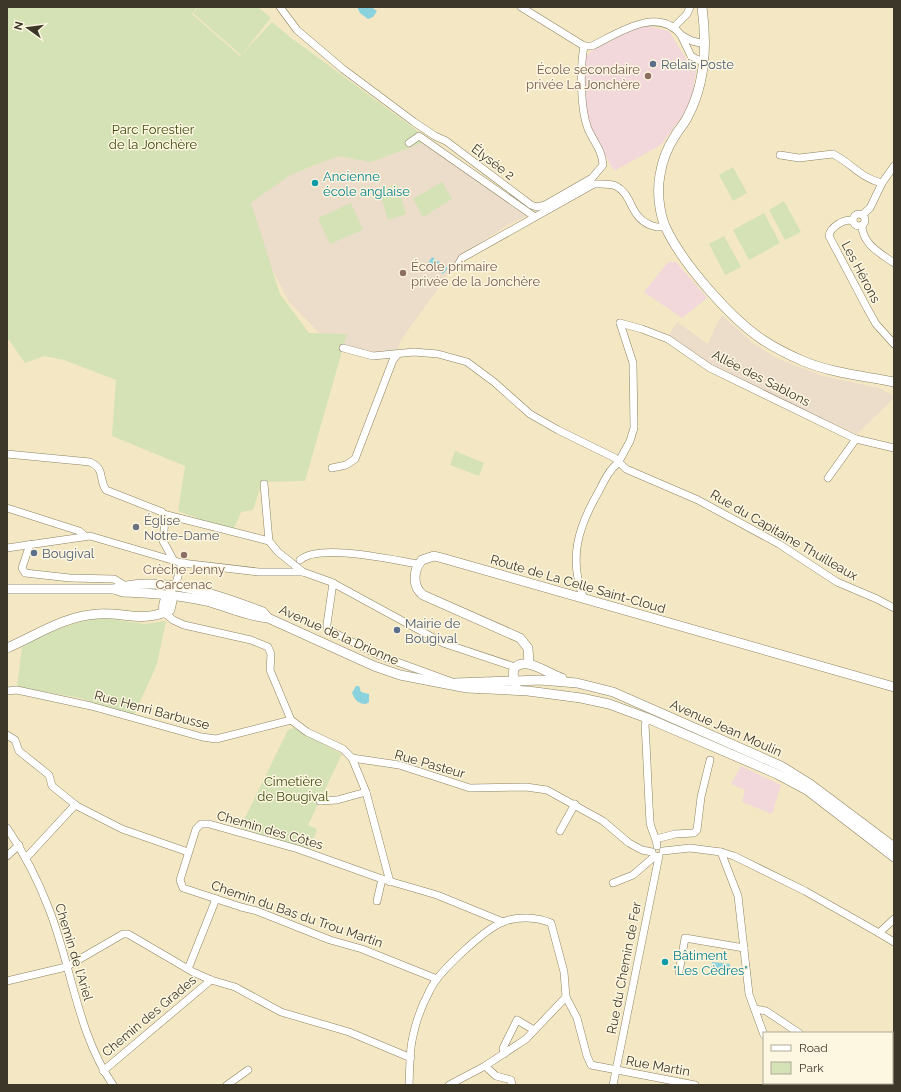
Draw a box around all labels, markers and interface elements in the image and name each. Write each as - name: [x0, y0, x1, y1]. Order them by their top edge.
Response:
- north arrow: [8, 8, 48, 48]
- text: N: [11, 20, 26, 31]
- place label: Relais Poste: [661, 57, 734, 72]
- marker: Relais Poste: [648, 59, 658, 69]
- place label: École secondaire privée La Jonchère: [526, 62, 640, 92]
- marker: École secondaire privée La Jonchère: [643, 71, 653, 81]
- park label: Parc Forestier de la Jonchère: [109, 122, 198, 152]
- street label: Élysée 2: [469, 141, 518, 183]
- place label: Ancienne école anglaise: [323, 169, 410, 199]
- marker: Ancienne école anglaise: [310, 178, 320, 188]
- street label: Les Hérons: [838, 239, 884, 305]
- place label: École primaire privée de la Jonchère: [411, 259, 540, 289]
- marker: École primaire privée de la Jonchère: [398, 268, 408, 278]
- street label: Allée des Sablons: [710, 347, 812, 409]
- street label: Rue du Capitaine Thuilleaux: [708, 487, 861, 584]
- place label: Église Notre-Dame: [144, 513, 220, 543]
- marker: Église Notre-Dame: [131, 522, 141, 532]
- place label: Bougival: [42, 546, 95, 561]
- marker: Bougival: [29, 548, 39, 558]
- marker: Crèche Jenny Carcenac: [179, 550, 189, 560]
- street label: Route de La Celle Saint-Cloud: [489, 552, 667, 616]
- place label: Crèche Jenny Carcenac: [143, 562, 225, 592]
- street label: Avenue de la Drionne: [277, 602, 401, 668]
- place label: Mairie de Bougival: [405, 616, 461, 646]
- marker: Mairie de Bougival: [392, 625, 402, 635]
- street label: Rue Henri Barbusse: [93, 687, 212, 733]
- street label: Avenue Jean Moulin: [668, 697, 784, 759]
- street label: Rue Pasteur: [393, 747, 467, 781]
- park label: Cimetière de Bougival: [257, 774, 329, 804]
- street label: Chemin des Côtes: [215, 808, 325, 852]
- street label: Chemin du Bas du Trou Martin: [209, 878, 385, 950]
- street label: Rue du Chemin de Fer: [604, 900, 644, 1035]
- street label: Chemin de l'Ariel: [52, 901, 96, 1003]
- place label: Bâtiment "Les Cèdres": [673, 948, 748, 978]
- marker: Bâtiment "Les Cèdres": [660, 957, 670, 967]
- street label: Chemin des Grades: [99, 972, 199, 1060]
- legend: [763, 1032, 893, 1084]
- text: Road: [799, 1041, 828, 1055]
- street label: Rue Martin: [625, 1053, 691, 1079]
- text: Park: [799, 1061, 824, 1075]

